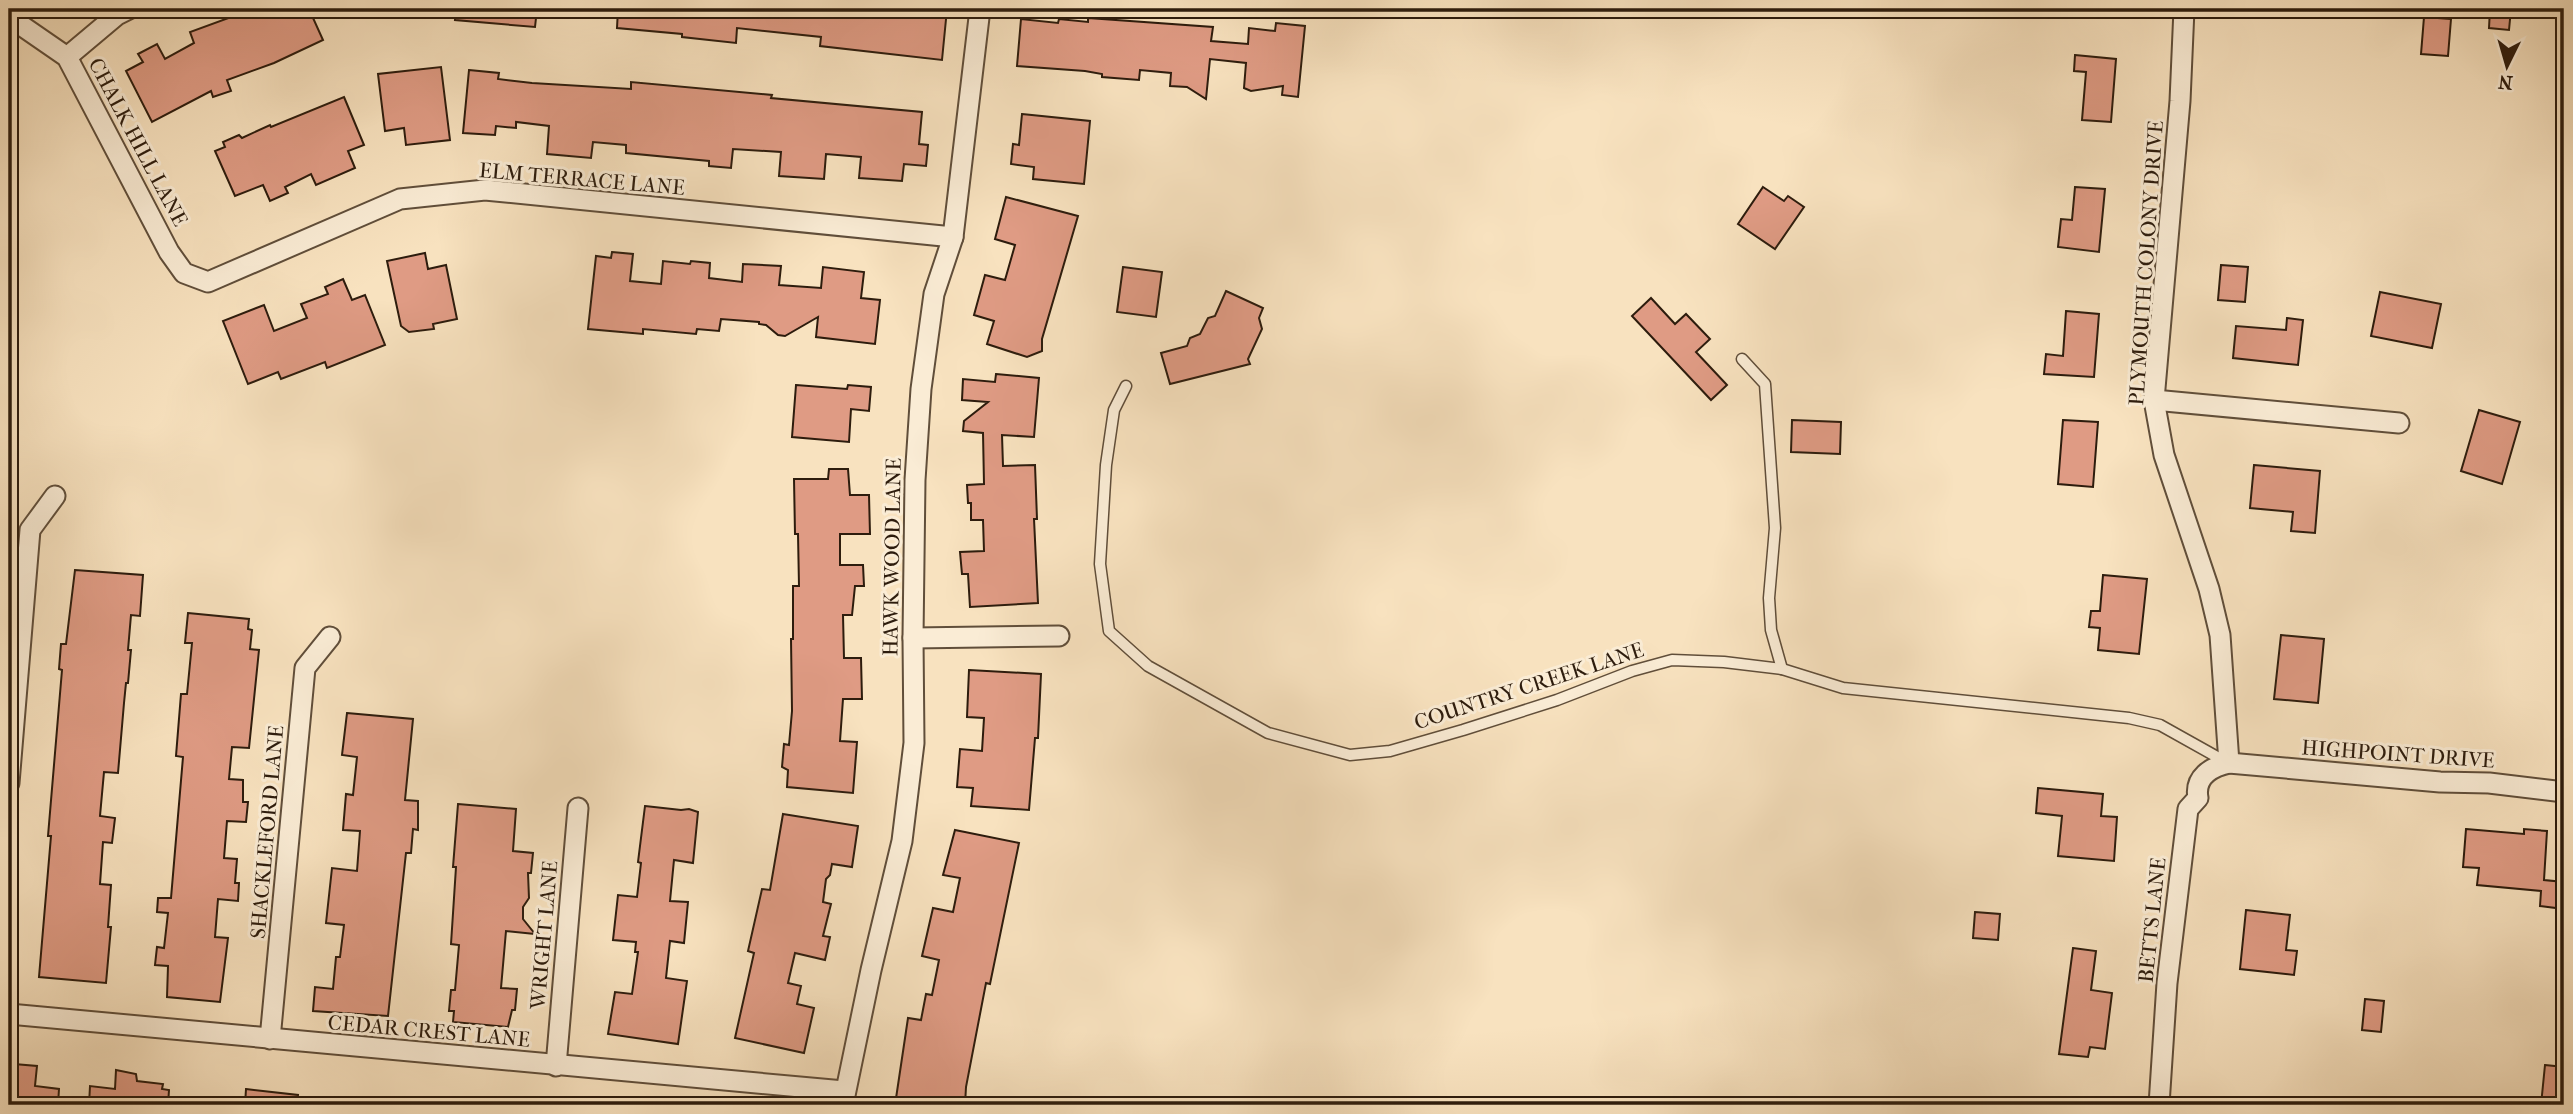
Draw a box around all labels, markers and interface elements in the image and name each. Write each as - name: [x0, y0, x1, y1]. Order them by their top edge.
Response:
- north arrow: [2472, 32, 2542, 102]
- street label: CHALK HILL LANE: [84, 54, 193, 230]
- text: N: [2497, 70, 2514, 94]
- street label: PLYMOUTH COLONY DRIVE: [2124, 119, 2168, 406]
- street label: ELM TERRACE LANE: [478, 158, 686, 200]
- street label: HAWK WOOD LANE: [878, 458, 906, 656]
- street label: COUNTRY CREEK LANE: [1411, 637, 1647, 734]
- street label: SHACKLEFORD LANE: [246, 724, 288, 940]
- street label: HIGHPOINT DRIVE: [2301, 735, 2496, 773]
- street label: BETTS LANE: [2133, 856, 2171, 984]
- street label: WRIGHT LANE: [525, 859, 562, 1011]
- street label: CEDAR CREST LANE: [327, 1010, 531, 1052]

